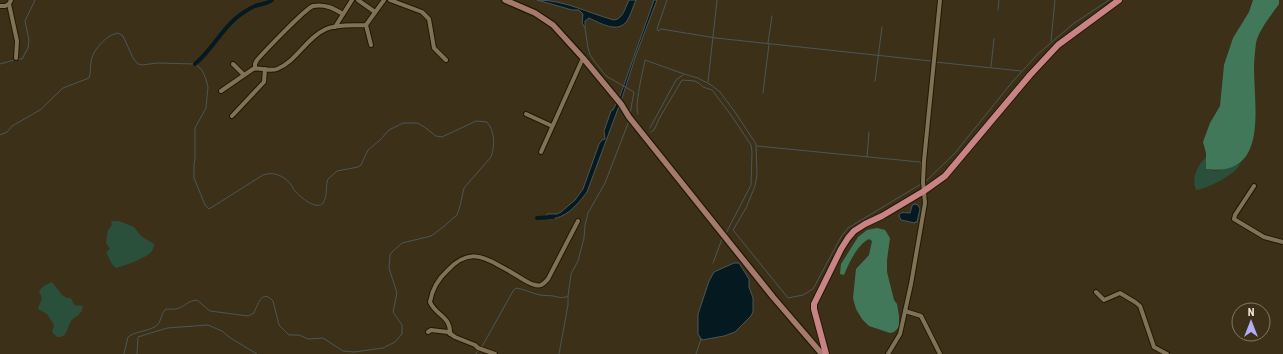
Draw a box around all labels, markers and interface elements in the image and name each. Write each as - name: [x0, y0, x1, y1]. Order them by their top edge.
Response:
- north arrow: [1231, 302, 1271, 342]
- text: N: [1248, 306, 1255, 319]

